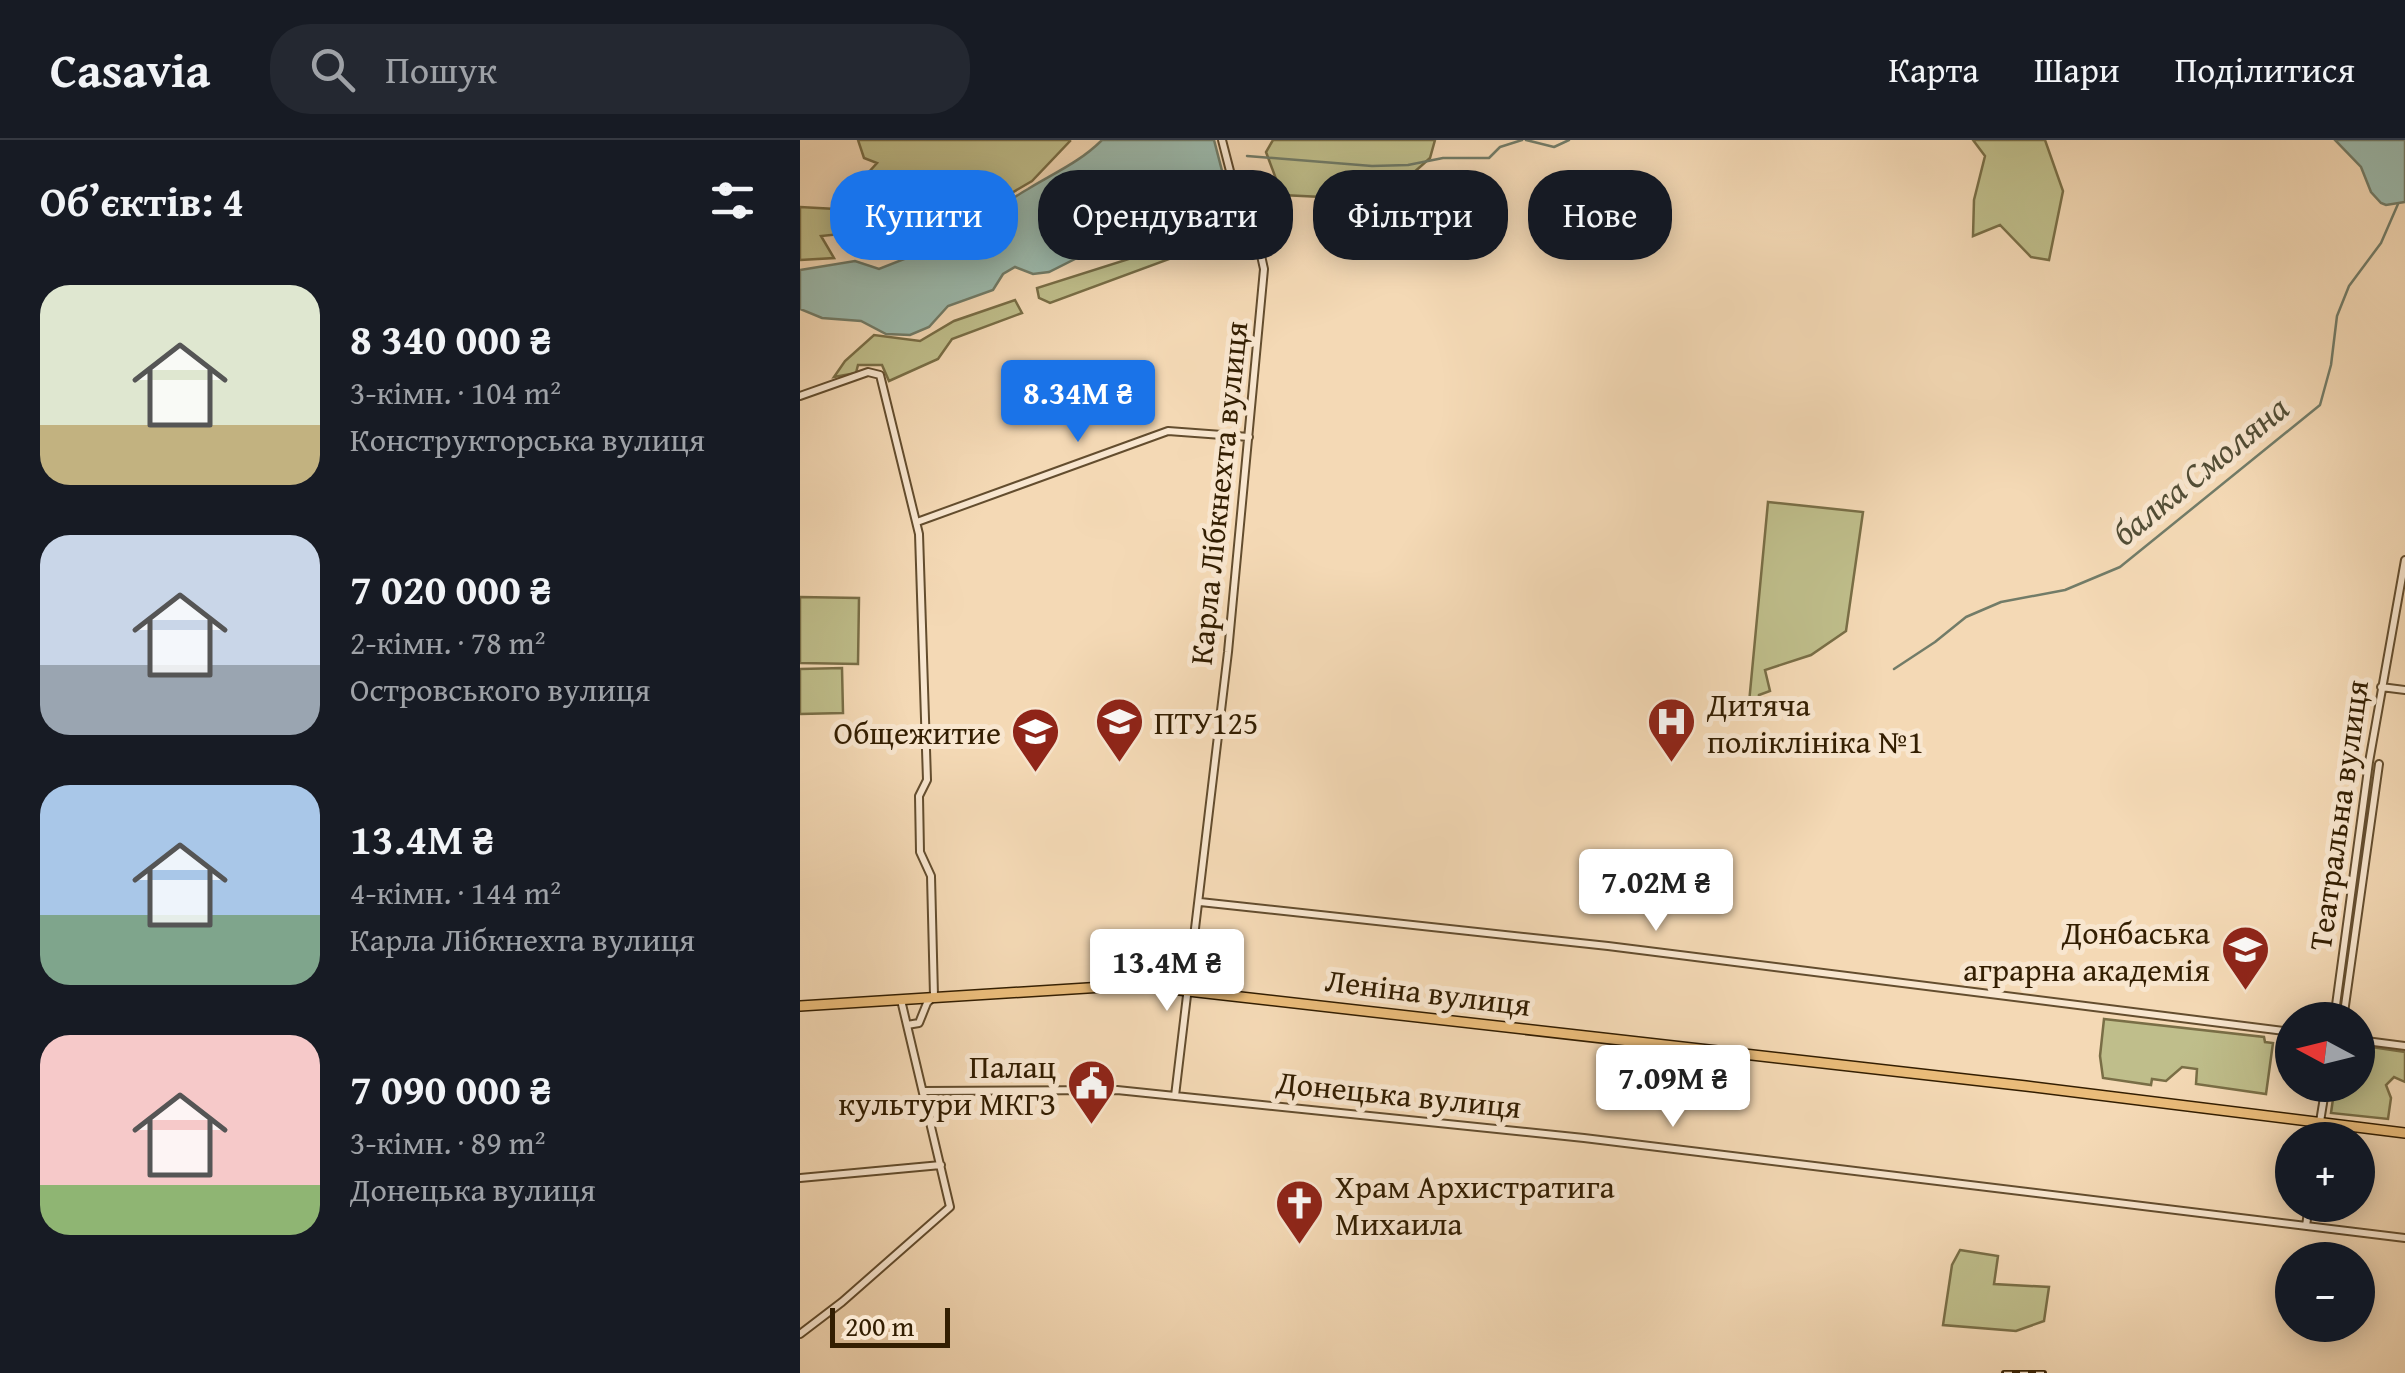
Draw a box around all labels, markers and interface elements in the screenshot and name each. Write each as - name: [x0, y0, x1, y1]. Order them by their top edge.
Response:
- search box: [270, 24, 970, 114]
- text: Casavia: [50, 34, 210, 105]
- text: Пошук: [385, 41, 497, 97]
- icon: search: [305, 42, 360, 97]
- text: Карта: [1888, 44, 1979, 95]
- text: Шари: [2034, 44, 2120, 95]
- text: Поділитися: [2175, 44, 2355, 95]
- text: Об’єктів: 4: [40, 170, 244, 231]
- chip: Купити: [830, 170, 1018, 260]
- chip: Орендувати: [1038, 170, 1293, 260]
- chip: Фільтри: [1313, 170, 1508, 260]
- chip: Нове: [1528, 170, 1672, 260]
- icon: filters: [705, 173, 760, 228]
- text: 8 340 000 ₴: [350, 308, 552, 369]
- street label: Карла Лібкнехта вулиця: [1177, 319, 1259, 667]
- icon: home: [120, 325, 240, 445]
- pin: 8.34M ₴: [986, 360, 1170, 445]
- text: 3-кімн. · 104 m²: [350, 369, 561, 416]
- text: 8.34M ₴: [1023, 369, 1133, 416]
- water label: балка Смоляна: [2101, 383, 2299, 557]
- text: Конструкторська вулиця: [350, 416, 705, 463]
- text: 7 020 000 ₴: [350, 558, 552, 619]
- icon: home: [120, 575, 240, 695]
- text: 2-кімн. · 78 m²: [350, 619, 546, 666]
- text: Островського вулиця: [350, 666, 651, 713]
- street label: Театральна вулиця: [2296, 677, 2380, 953]
- place label: Дитяча поліклініка №1: [1706, 681, 1924, 765]
- school or university icon: ПТУ125: [1093, 696, 1145, 764]
- hospital icon: Дитяча поліклініка №1: [1646, 696, 1698, 764]
- place label: ПТУ125: [1154, 699, 1258, 746]
- school or university icon: Общежитие: [1010, 706, 1062, 774]
- place label: Общежитие: [834, 709, 1001, 756]
- text: 13.4M ₴: [350, 808, 494, 869]
- icon: home: [120, 825, 240, 945]
- pin: 7.02M ₴: [1564, 849, 1748, 934]
- text: 7.02M ₴: [1601, 858, 1711, 905]
- text: 4-кімн. · 144 m²: [350, 869, 561, 916]
- place label: Донбаська аграрна академія: [1963, 909, 2211, 993]
- text: Карла Лібкнехта вулиця: [350, 916, 695, 963]
- school or university icon: Донбаська аграрна академія: [2219, 924, 2271, 992]
- pin: 13.4M ₴: [1075, 929, 1259, 1014]
- text: 13.4M ₴: [1112, 938, 1222, 985]
- street label: Леніна вулиця: [1323, 956, 1533, 1028]
- north arrow: [2275, 1002, 2375, 1102]
- map controls: [2275, 1002, 2375, 1342]
- place label: Палац культури МКГЗ: [838, 1043, 1056, 1127]
- pin: 7.09M ₴: [1581, 1045, 1765, 1130]
- text: 7.09M ₴: [1618, 1054, 1728, 1101]
- text: 7 090 000 ₴: [350, 1058, 552, 1119]
- public building icon: Палац культури МКГЗ: [1065, 1058, 1117, 1126]
- street label: Донецька вулиця: [1273, 1058, 1524, 1130]
- icon: home: [120, 1075, 240, 1195]
- text: 3-кімн. · 89 m²: [350, 1119, 546, 1166]
- button: +: [2275, 1122, 2375, 1222]
- place label: Храм Архистратига Михаила: [1335, 1163, 1615, 1247]
- text: Донецька вулиця: [350, 1166, 596, 1213]
- church icon: Храм Архистратига Михаила: [1274, 1178, 1326, 1246]
- button: −: [2275, 1242, 2375, 1342]
- scale bar: [830, 1303, 950, 1348]
- text: 200 m: [845, 1305, 914, 1346]

